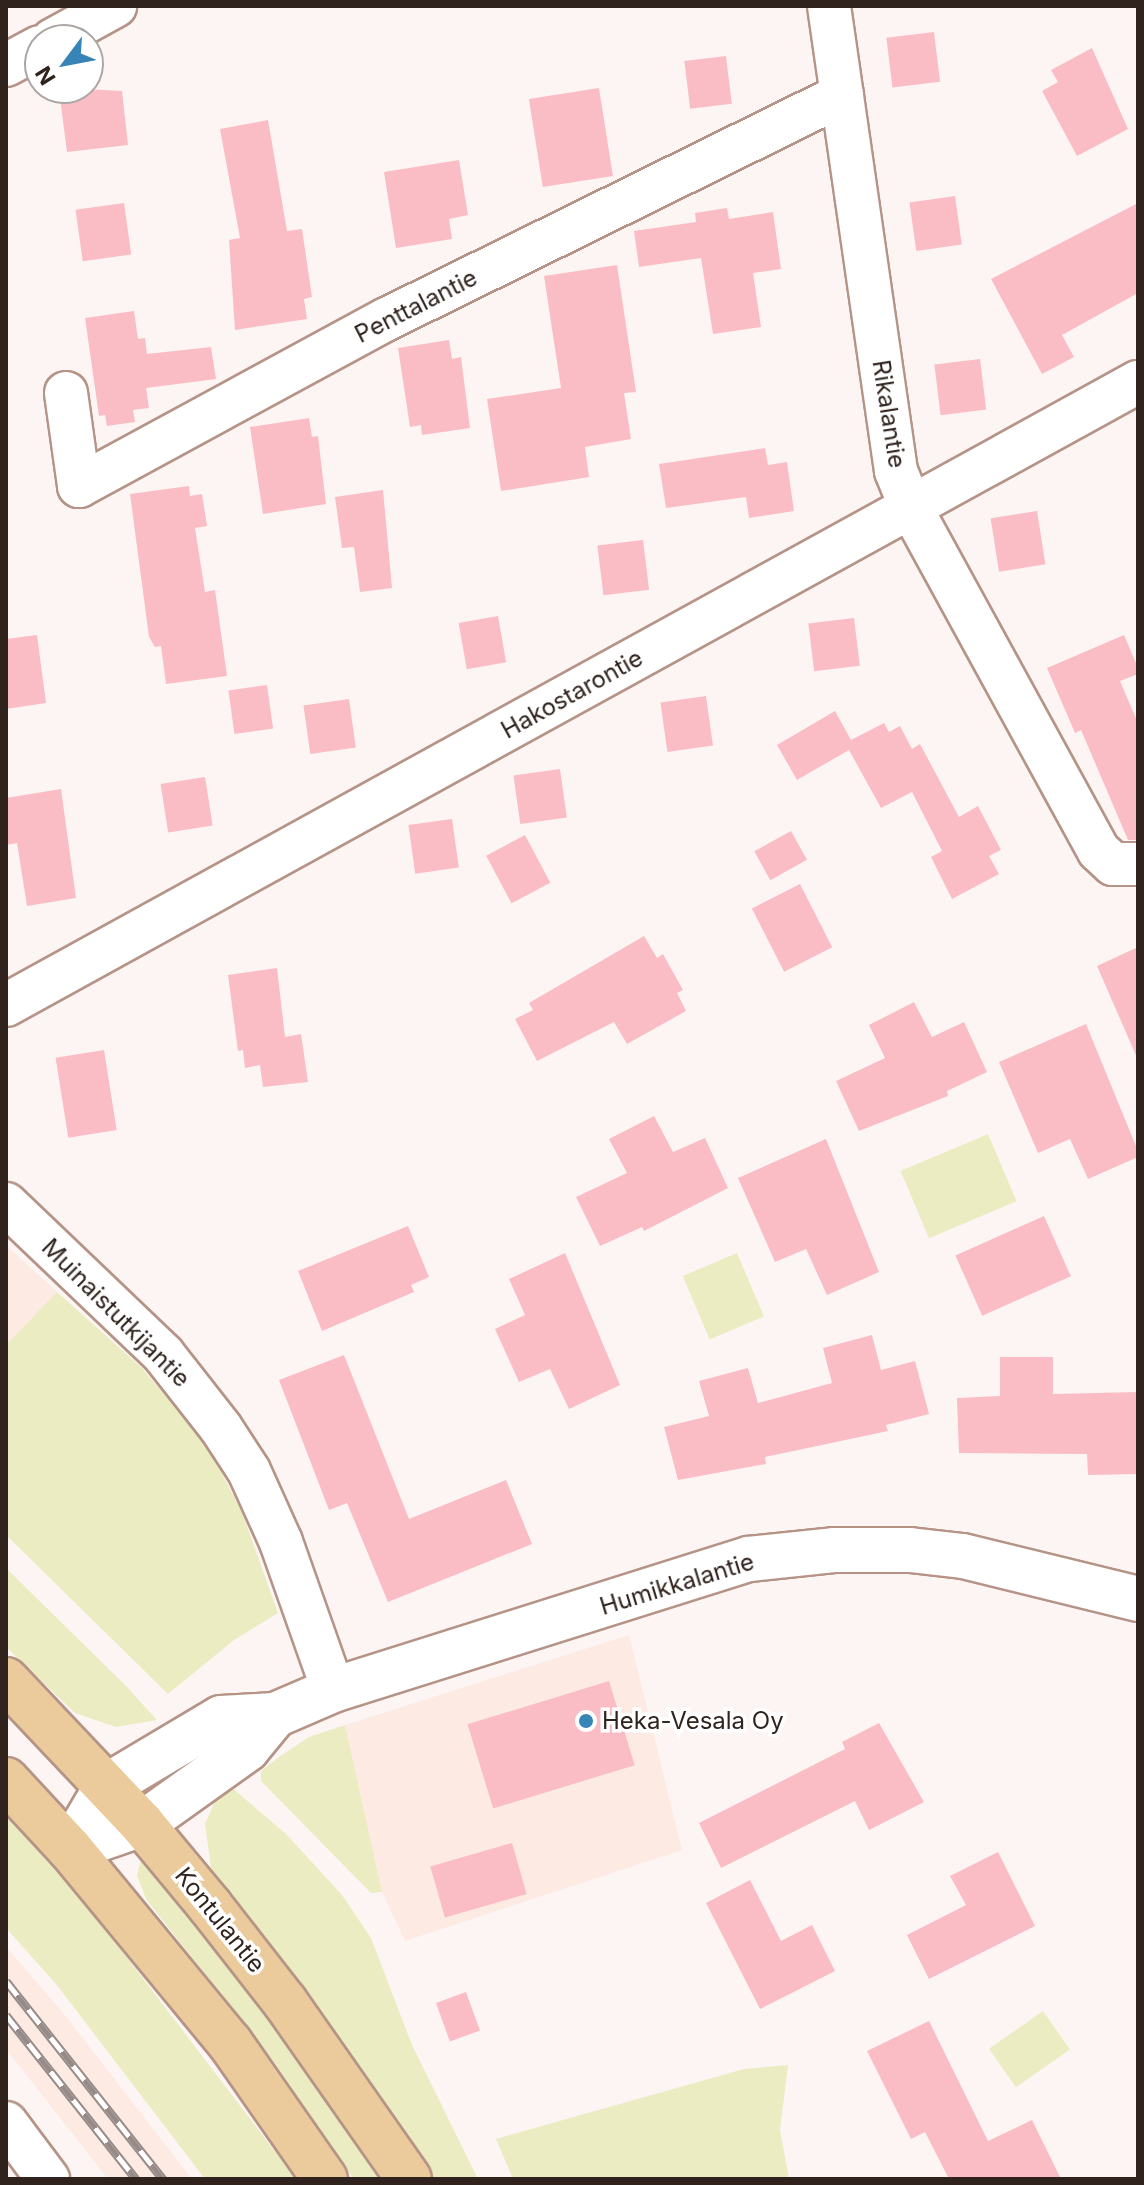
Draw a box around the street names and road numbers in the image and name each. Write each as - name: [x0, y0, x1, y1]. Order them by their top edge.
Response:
- street label: Penttalantie: [350, 263, 482, 349]
- street label: Rikalantie: [866, 358, 912, 470]
- street label: Hakostarontie: [496, 643, 648, 745]
- street label: Muinaistutkijantie: [36, 1233, 196, 1393]
- street label: Humikkalantie: [596, 1547, 758, 1621]
- street label: Kontulantie: [169, 1862, 271, 1978]

